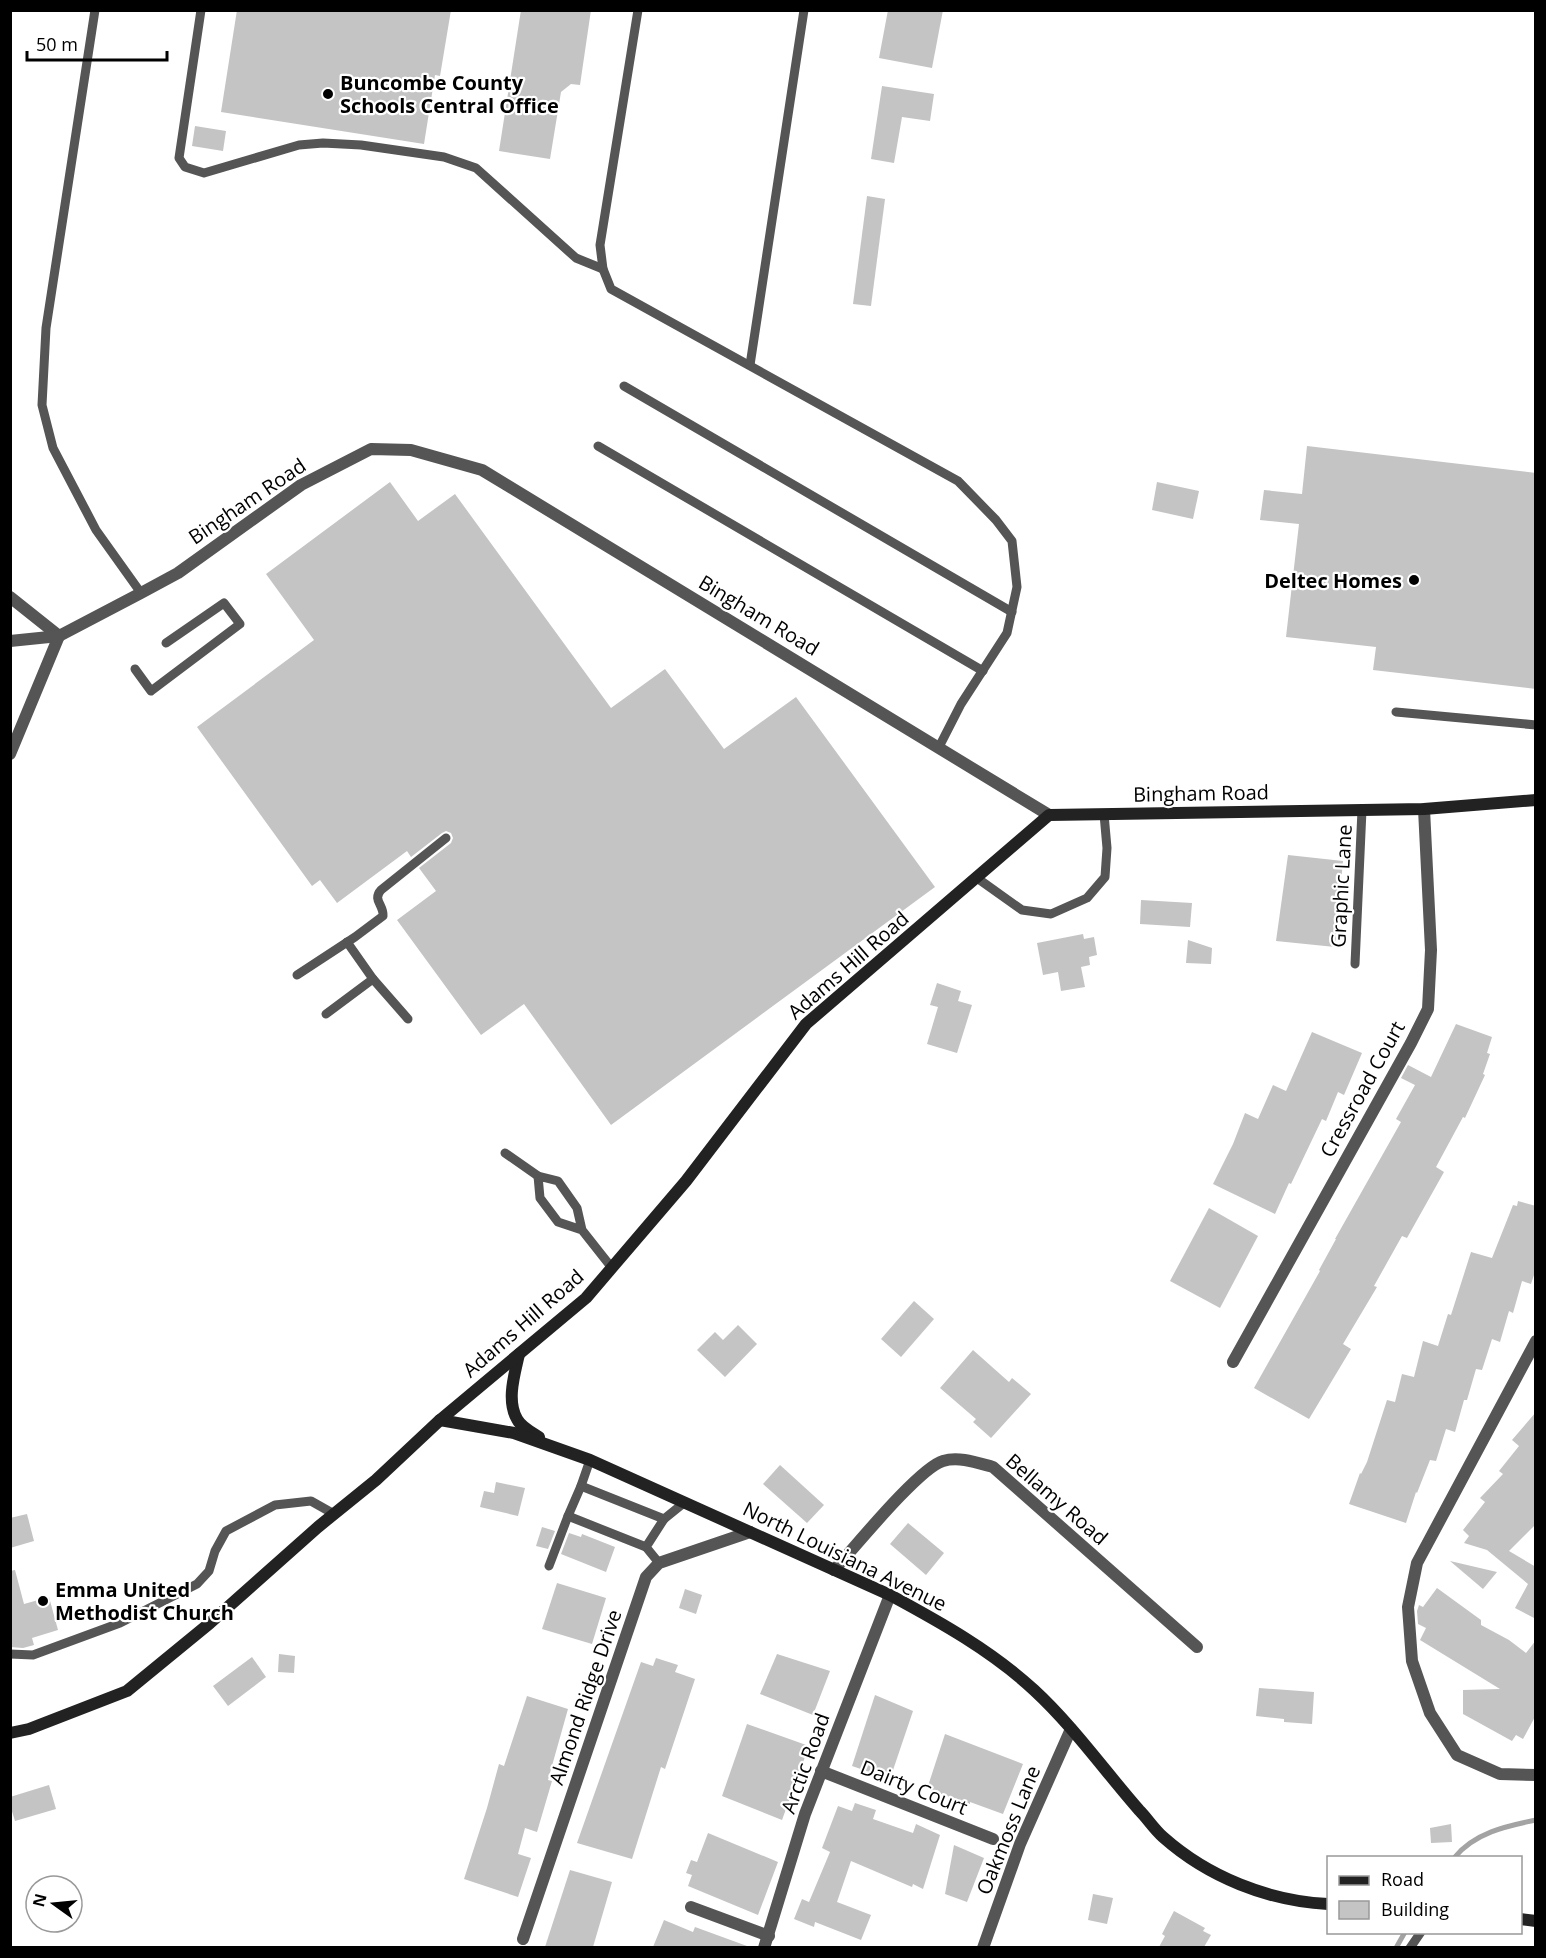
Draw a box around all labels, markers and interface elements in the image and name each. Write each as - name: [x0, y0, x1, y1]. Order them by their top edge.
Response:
- scale bar: [27, 24, 166, 62]
- text: 50 m: [36, 32, 78, 56]
- place label: Buncombe County Schools Central Office: [340, 69, 559, 119]
- marker: Buncombe County Schools Central Office: [321, 87, 335, 101]
- street label: Bingham Road: [183, 452, 311, 550]
- place label: Deltec Homes: [1264, 567, 1402, 594]
- street label: Bingham Road: [694, 568, 824, 662]
- marker: Deltec Homes: [1407, 573, 1421, 587]
- street label: Bingham Road: [1133, 778, 1269, 808]
- street label: Graphic Lane: [1324, 824, 1358, 948]
- street label: Adams Hill Road: [782, 905, 914, 1025]
- street label: Cressroad Court: [1313, 1016, 1411, 1162]
- street label: Adams Hill Road: [457, 1263, 589, 1383]
- street label: Bellamy Road: [1000, 1447, 1114, 1551]
- street label: North Louisiana Avenue: [739, 1495, 951, 1617]
- place label: Emma United Methodist Church: [55, 1576, 234, 1626]
- marker: Emma United Methodist Church: [36, 1594, 50, 1608]
- street label: Almond Ridge Drive: [542, 1606, 628, 1788]
- street label: Arctic Road: [774, 1709, 836, 1817]
- street label: Dairty Court: [856, 1753, 972, 1821]
- street label: Oakmoss Lane: [970, 1761, 1046, 1899]
- legend: [1327, 1856, 1522, 1934]
- text: Road: [1381, 1867, 1424, 1891]
- north arrow: [24, 1874, 84, 1934]
- text: N: [27, 1891, 52, 1909]
- text: Building: [1381, 1897, 1449, 1921]

